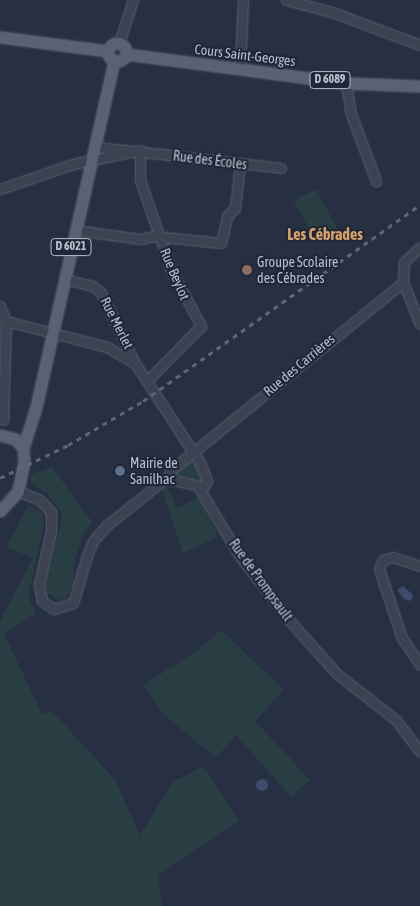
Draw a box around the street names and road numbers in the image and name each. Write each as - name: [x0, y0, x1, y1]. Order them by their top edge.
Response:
- street label: Cours Saint-Georges: [194, 40, 296, 70]
- road number: D 6089: [309, 70, 351, 90]
- street label: Rue des Écoles: [172, 147, 248, 173]
- road number: D 6021: [50, 238, 92, 256]
- street label: Rue Beylot: [157, 245, 193, 303]
- street label: Rue Merlet: [97, 294, 137, 352]
- street label: Rue des Carrières: [260, 330, 338, 400]
- street label: Rue de Prompsault: [226, 536, 296, 624]

